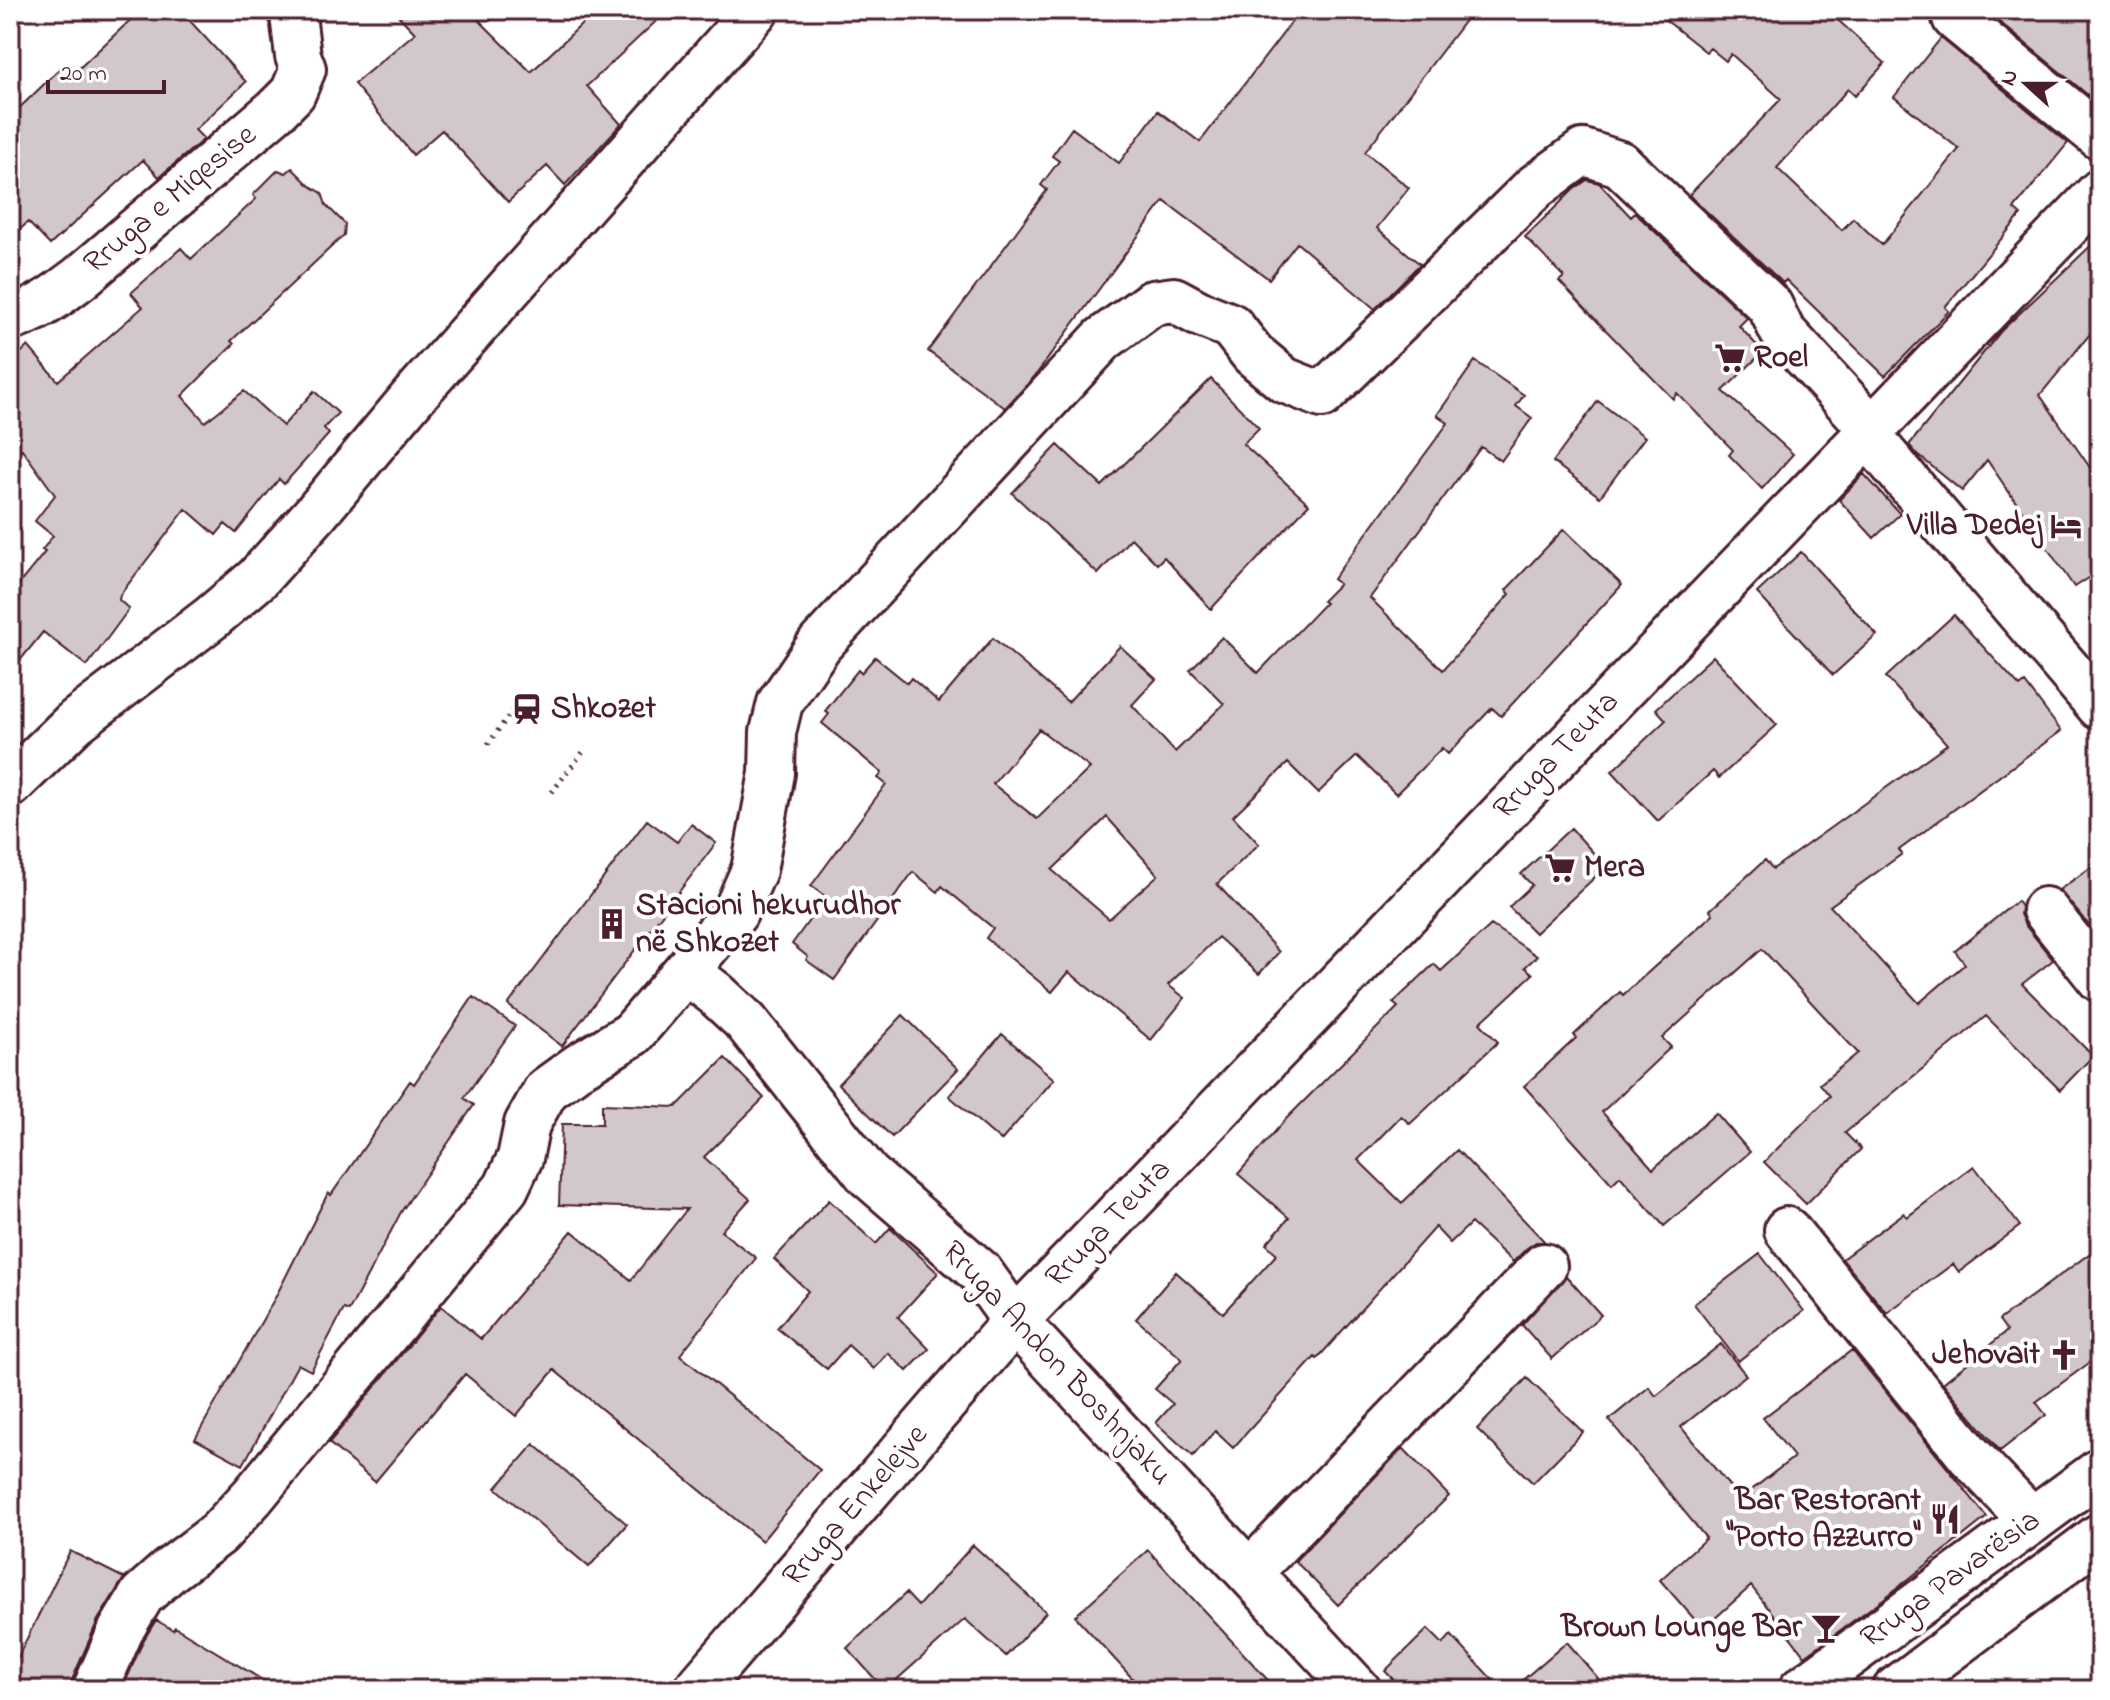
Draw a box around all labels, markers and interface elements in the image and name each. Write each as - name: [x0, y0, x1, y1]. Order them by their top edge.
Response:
- scale bar: [48, 44, 164, 94]
- north arrow: [1986, 44, 2066, 124]
- text: 20 m: [60, 57, 107, 92]
- text: N: [1993, 65, 2028, 91]
- street label: Rruga e Miqesise: [74, 113, 268, 287]
- place label: Roel: [1754, 335, 1808, 382]
- supermarket icon: Roel: [1713, 341, 1747, 375]
- place label: Villa Dedej: [1906, 503, 2044, 550]
- hotel icon: Villa Dedej: [2049, 509, 2083, 543]
- street label: Rruga Teuta: [1483, 681, 1631, 831]
- place label: Shkozet: [551, 686, 656, 733]
- station icon: Shkozet: [510, 692, 544, 726]
- place label: Mera: [1584, 845, 1645, 892]
- supermarket icon: Mera: [1543, 851, 1577, 885]
- place label: Stacioni hekurudhor në Shkozet: [636, 883, 901, 967]
- building icon: Stacioni hekurudhor në Shkozet: [595, 907, 629, 941]
- street label: Rruga Teuta: [1035, 1149, 1183, 1299]
- street label: Rruga Andon Boshnjaku: [929, 1231, 1183, 1497]
- place label: Jehovait: [1932, 1332, 2040, 1379]
- church icon: Jehovait: [2047, 1338, 2081, 1372]
- street label: Rruga Enkelejve: [772, 1414, 941, 1598]
- place label: Bar Restorant "Porto Azzurro": [1725, 1478, 1921, 1562]
- street label: Rruga Pavarësia: [1851, 1499, 2051, 1661]
- restaurant icon: Bar Restorant "Porto Azzurro": [1928, 1502, 1962, 1536]
- place label: Brown Lounge Bar: [1559, 1605, 1803, 1653]
- bar icon: Brown Lounge Bar: [1809, 1611, 1843, 1645]

